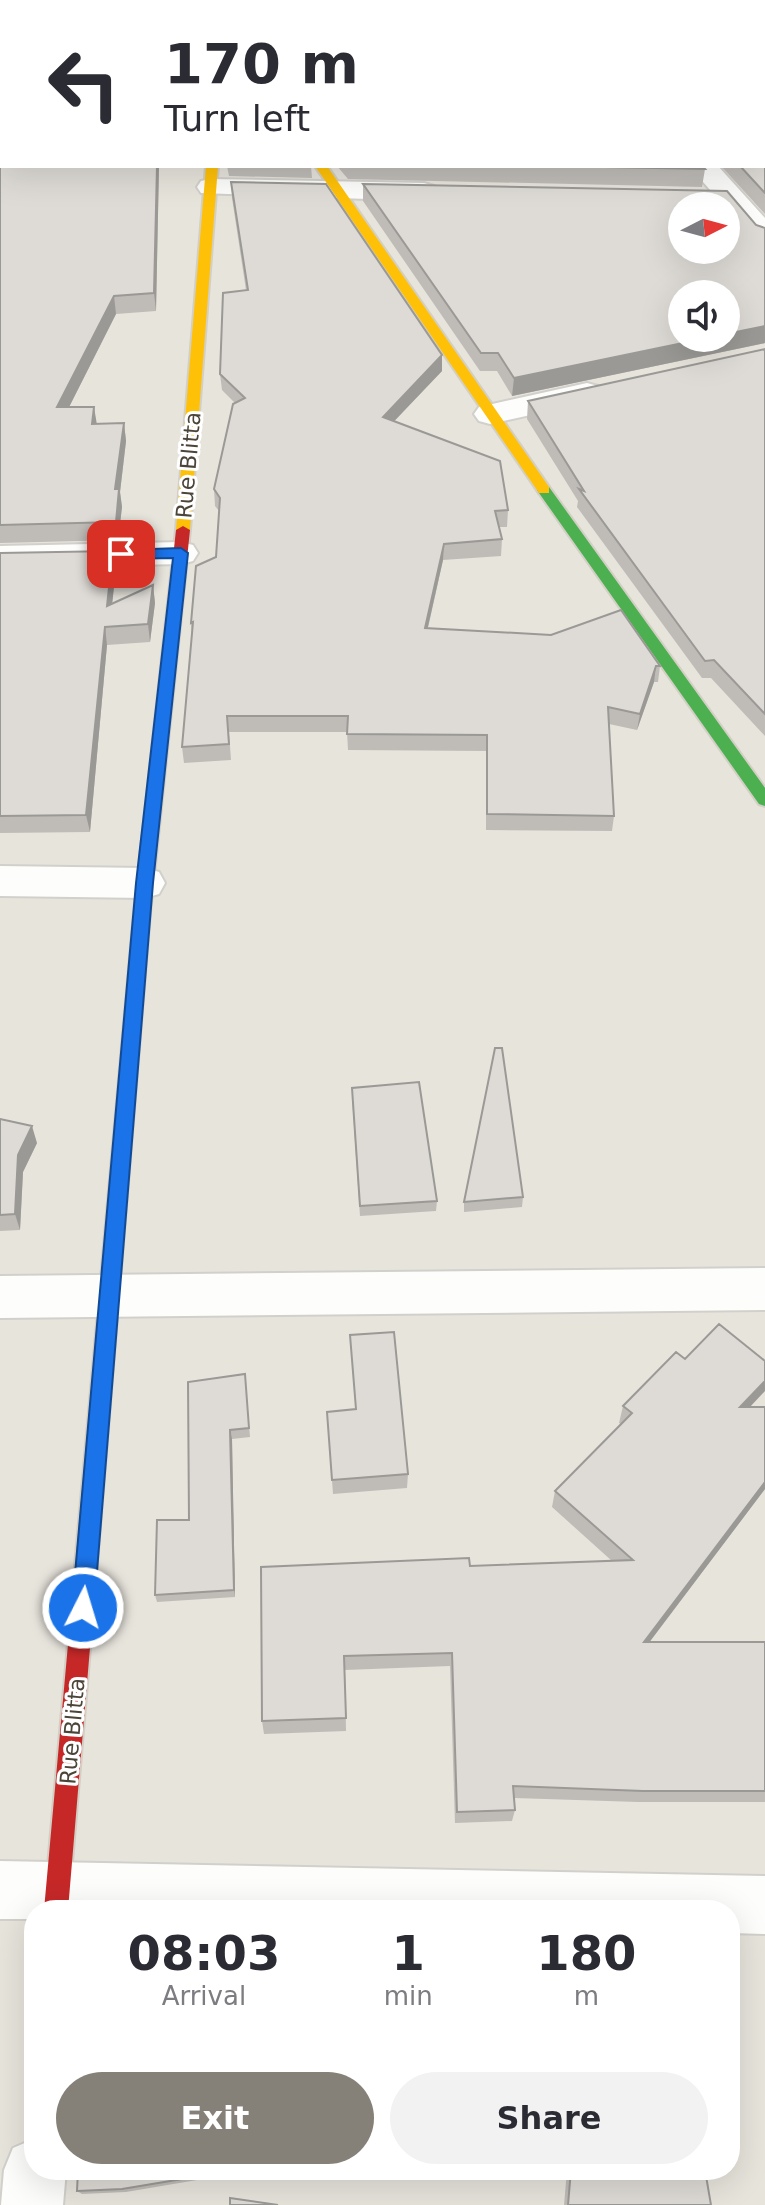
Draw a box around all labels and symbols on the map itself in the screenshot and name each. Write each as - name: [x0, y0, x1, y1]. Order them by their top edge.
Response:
- north arrow: [668, 192, 740, 264]
- street label: Rue Blitta: [171, 411, 206, 519]
- pin: [87, 520, 155, 588]
- position arrow: [41, 1566, 125, 1650]
- street label: Rue Blitta: [55, 1677, 90, 1785]

